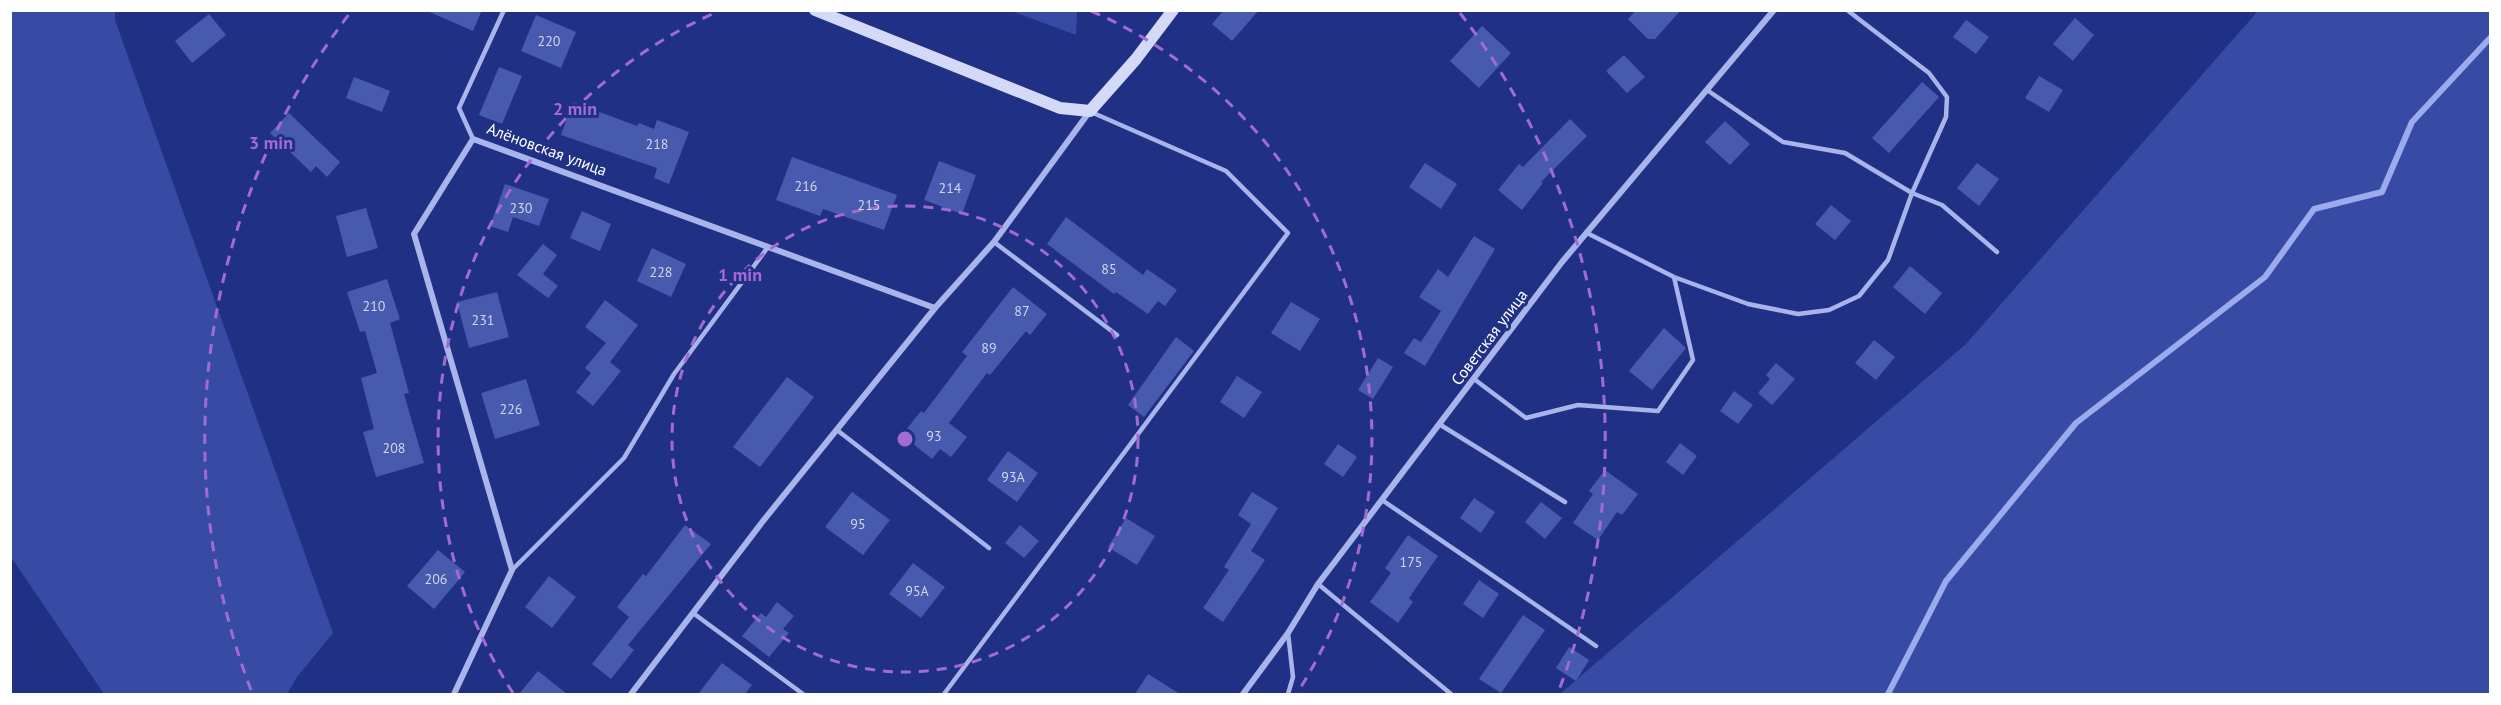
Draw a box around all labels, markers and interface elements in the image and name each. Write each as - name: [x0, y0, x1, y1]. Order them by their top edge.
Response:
- house number: 220: [538, 32, 561, 50]
- text: 2 min: [553, 97, 597, 120]
- street label: Алёновская улица: [484, 118, 610, 180]
- text: 3 min: [249, 131, 293, 154]
- house number: 218: [646, 135, 668, 153]
- house number: 216: [795, 177, 817, 195]
- house number: 214: [939, 179, 962, 197]
- house number: 215: [858, 196, 880, 214]
- house number: 230: [510, 199, 533, 217]
- house number: 85: [1101, 260, 1117, 278]
- house number: 228: [650, 263, 672, 281]
- text: 1 min: [718, 263, 762, 286]
- street label: Советская улица: [1446, 285, 1532, 389]
- house number: 210: [363, 297, 386, 315]
- house number: 87: [1014, 302, 1030, 320]
- house number: 231: [472, 311, 494, 329]
- house number: 89: [981, 339, 997, 357]
- house number: 226: [500, 400, 522, 418]
- house number: 93: [926, 427, 942, 445]
- centre of rings: [895, 429, 915, 449]
- house number: 208: [383, 439, 405, 457]
- house number: 93А: [1001, 468, 1026, 486]
- house number: 95: [850, 515, 866, 533]
- house number: 175: [1400, 553, 1422, 571]
- house number: 206: [425, 570, 447, 588]
- house number: 95А: [905, 582, 930, 600]

